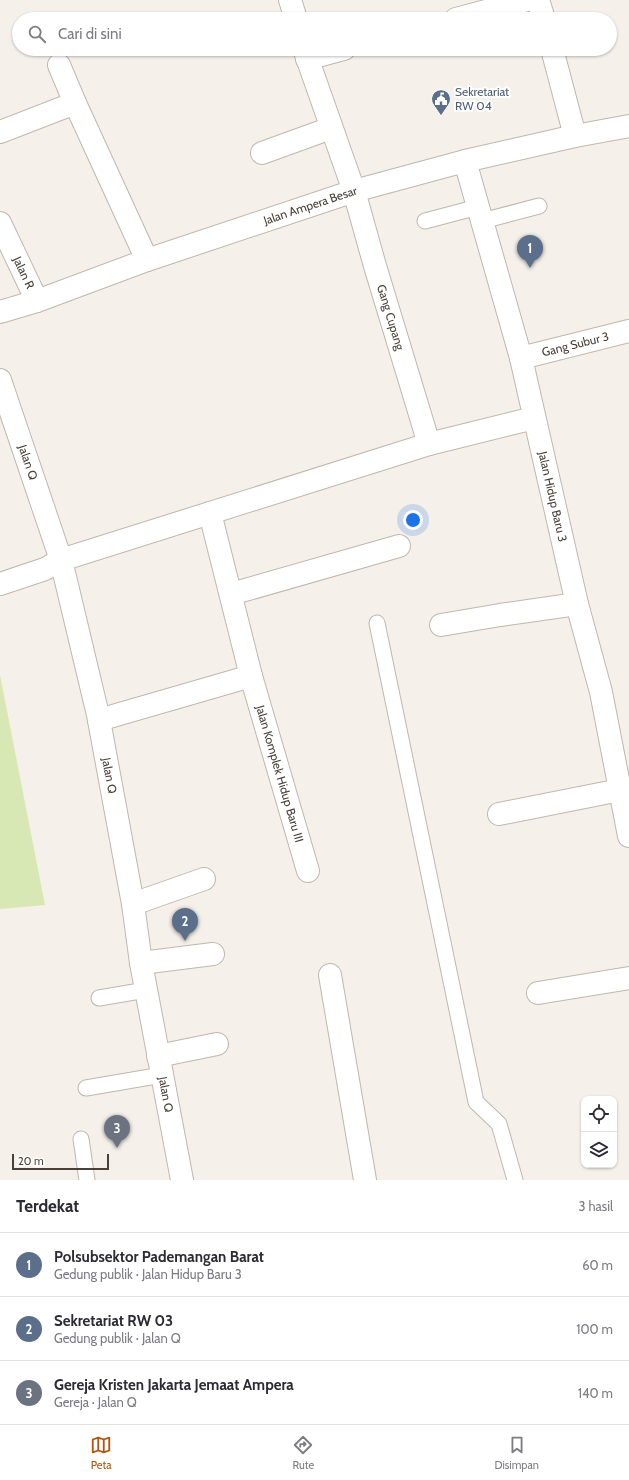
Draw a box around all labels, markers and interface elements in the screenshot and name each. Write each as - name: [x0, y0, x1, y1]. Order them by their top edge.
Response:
- search box: [12, 12, 617, 56]
- icon: search: [26, 23, 48, 45]
- text: Cari di sini: [58, 25, 122, 43]
- place label: Sekretariat RW 04: [455, 84, 509, 113]
- public building icon: Sekretariat RW 04: [430, 88, 452, 116]
- street label: Jalan Ampera Besar: [260, 183, 359, 228]
- pin: 1: [517, 235, 543, 268]
- street label: Jalan R: [10, 253, 38, 292]
- street label: Gang Cupang: [374, 282, 408, 353]
- street label: Gang Subur 3: [540, 328, 610, 360]
- street label: Jalan Q: [15, 442, 41, 482]
- street label: Jalan Hidup Baru 3: [535, 449, 571, 543]
- your location: [403, 510, 423, 530]
- street label: Jalan Komplek Hidup Baru III: [253, 702, 307, 844]
- street label: Jalan Q: [99, 755, 120, 795]
- pin: 2: [172, 908, 198, 941]
- street label: Jalan Q: [155, 1074, 177, 1113]
- map controls: [581, 1096, 617, 1168]
- button: locate: [581, 1096, 617, 1132]
- pin: 3: [104, 1115, 130, 1148]
- button: layers: [581, 1132, 617, 1168]
- scale bar: [12, 1152, 109, 1171]
- text: 20 m: [18, 1154, 44, 1168]
- text: Terdekat: [16, 1196, 79, 1216]
- text: 3 hasil: [579, 1198, 613, 1214]
- text: Polsubsektor Pademangan Barat: [54, 1248, 264, 1266]
- text: 1: [27, 1257, 31, 1273]
- text: 60 m: [582, 1257, 613, 1273]
- text: Gedung publik · Jalan Hidup Baru 3: [54, 1266, 242, 1282]
- text: Sekretariat RW 03: [54, 1312, 173, 1330]
- text: 2: [26, 1321, 32, 1337]
- text: 100 m: [576, 1321, 613, 1337]
- text: Gedung publik · Jalan Q: [54, 1330, 181, 1346]
- text: Gereja Kristen Jakarta Jemaat Ampera: [54, 1376, 294, 1394]
- text: 3: [25, 1385, 33, 1401]
- text: 140 m: [578, 1385, 613, 1401]
- text: Gereja · Jalan Q: [54, 1394, 137, 1410]
- tab: Peta: [90, 1434, 112, 1472]
- tab: Rute: [292, 1434, 314, 1472]
- tab: Disimpan: [495, 1434, 539, 1472]

